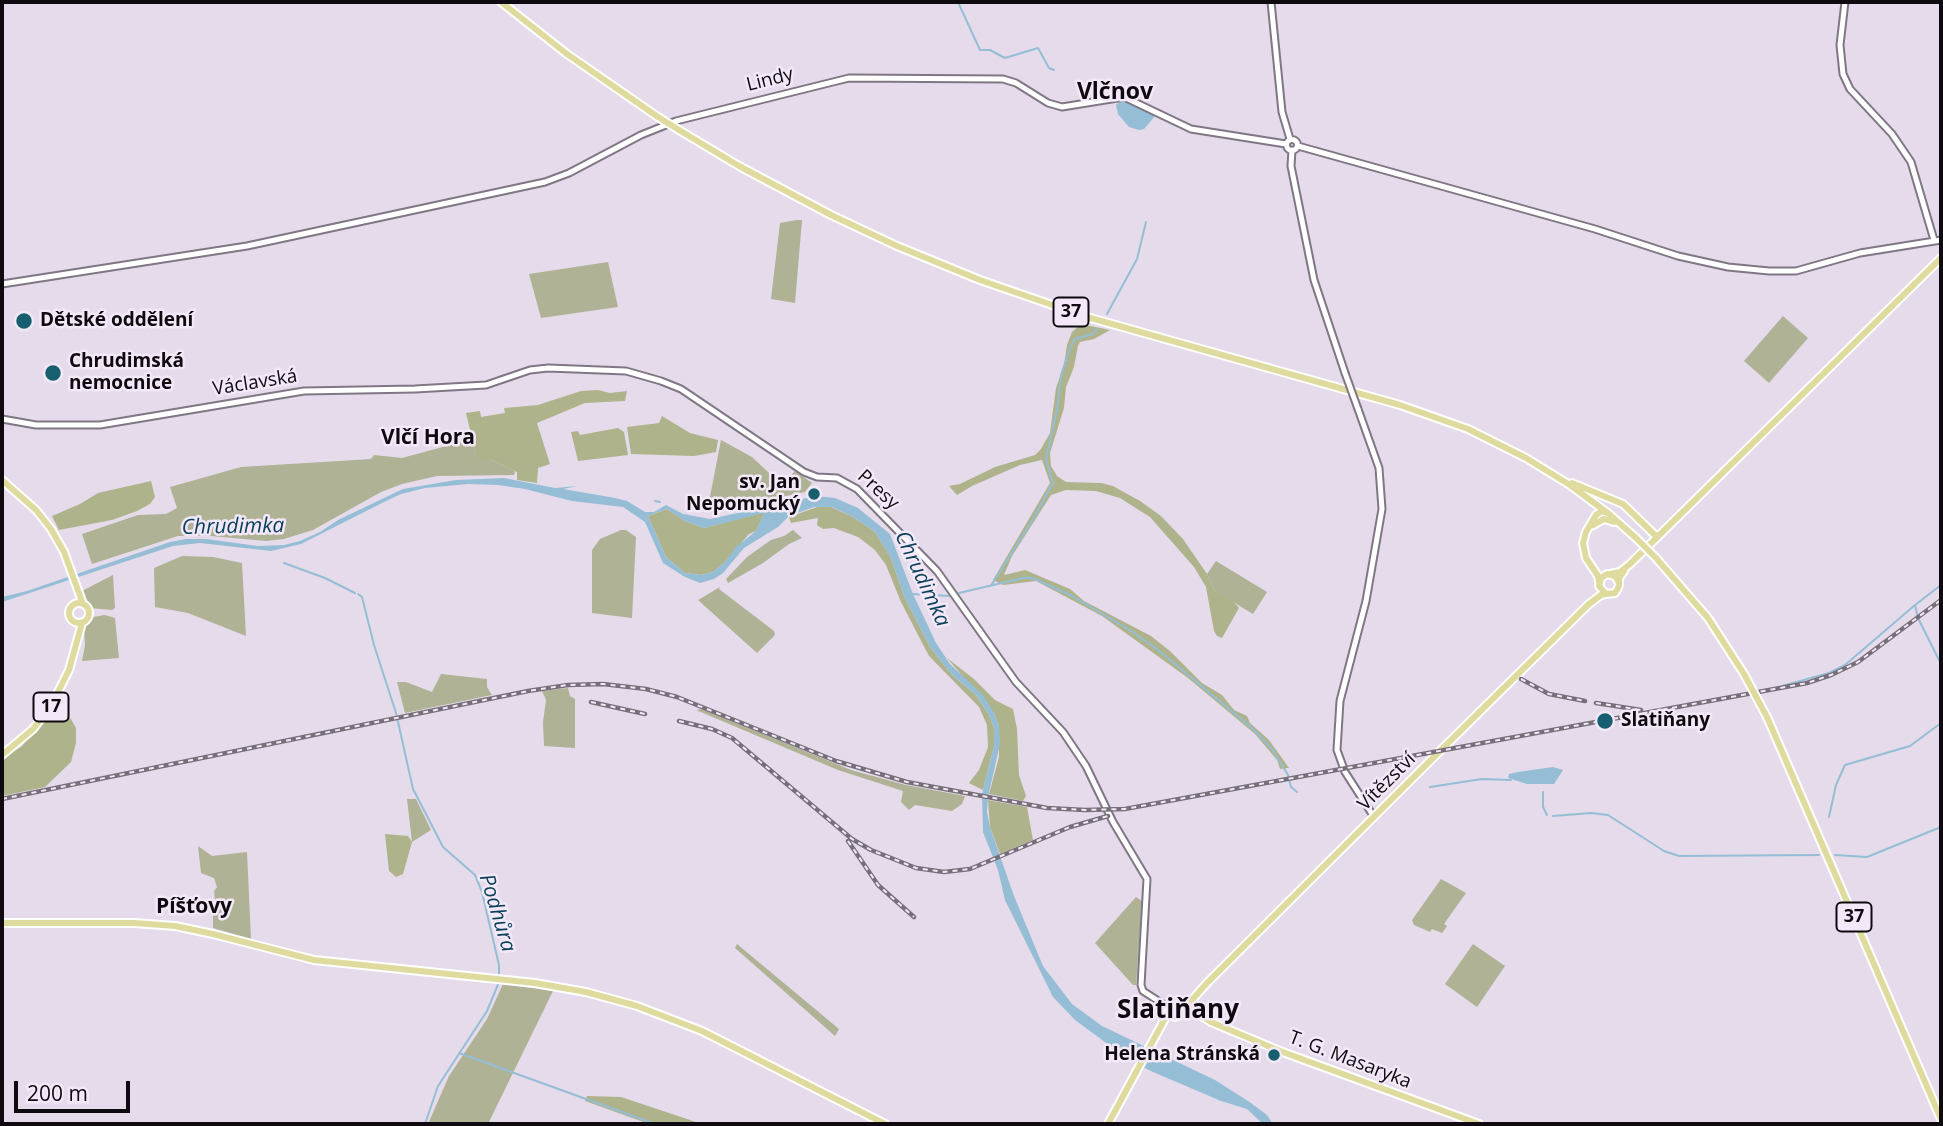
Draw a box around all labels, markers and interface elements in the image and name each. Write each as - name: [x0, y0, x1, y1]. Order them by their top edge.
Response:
- street label: Lindy: [744, 63, 796, 97]
- district label: Vlčnov: [1077, 78, 1153, 106]
- road number: 37: [1054, 298, 1088, 326]
- place label: Dětské oddělení: [40, 310, 193, 332]
- marker: Dětské oddělení: [14, 311, 34, 331]
- place label: Chrudimská nemocnice: [69, 351, 184, 395]
- marker: Chrudimská nemocnice: [43, 363, 63, 383]
- street label: Václavská: [211, 365, 299, 401]
- district label: Vlčí Hora: [381, 425, 475, 451]
- street label: Presy: [852, 465, 904, 515]
- place label: sv. Jan Nepomucký: [686, 472, 800, 516]
- marker: sv. Jan Nepomucký: [806, 486, 822, 502]
- water label: Chrudimka: [181, 514, 285, 540]
- water label: Chrudimka: [889, 527, 955, 631]
- road number: 17: [34, 692, 68, 722]
- place label: Slatiňany: [1621, 710, 1710, 732]
- marker: Slatiňany: [1595, 711, 1615, 731]
- street label: Vítězství: [1353, 748, 1421, 816]
- water label: Podhůra: [473, 871, 521, 955]
- district label: Píšťovy: [156, 894, 232, 920]
- road number: 37: [1836, 902, 1871, 932]
- district label: Slatiňany: [1117, 995, 1239, 1027]
- street label: T. G. Masaryka: [1286, 1026, 1414, 1094]
- place label: Helena Stránská: [1104, 1044, 1260, 1066]
- marker: Helena Stránská: [1266, 1047, 1282, 1063]
- scale bar: [18, 1066, 133, 1110]
- text: 200 m: [27, 1079, 88, 1107]

